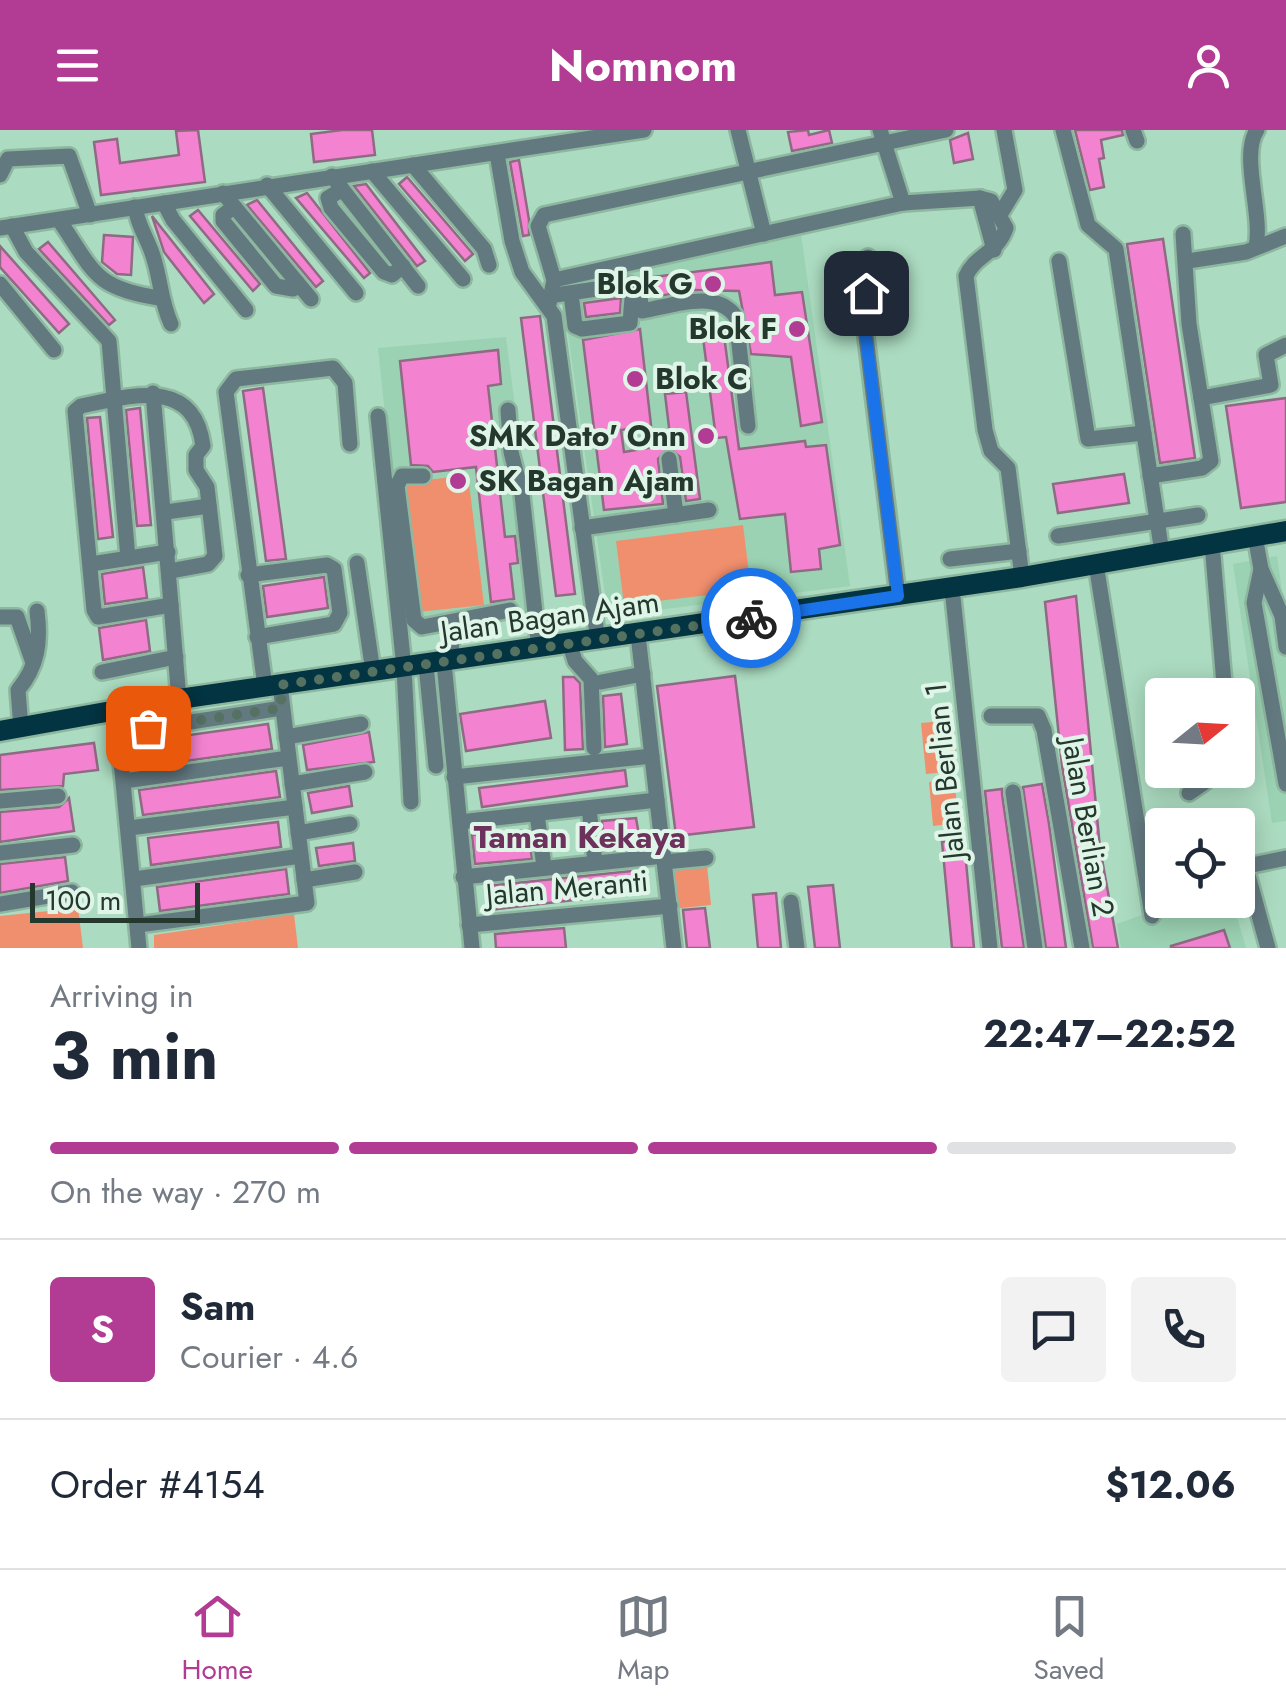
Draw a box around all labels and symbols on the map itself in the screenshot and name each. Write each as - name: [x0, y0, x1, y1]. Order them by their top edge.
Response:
- pin: [824, 251, 909, 336]
- place label: Blok G: [597, 262, 693, 305]
- marker: Blok G: [702, 273, 724, 295]
- place label: Blok F: [688, 307, 777, 350]
- marker: Blok F: [786, 318, 808, 340]
- place label: Blok C: [655, 357, 748, 400]
- marker: Blok C: [624, 368, 646, 390]
- place label: SMK Dato' Onn: [469, 414, 686, 457]
- marker: SMK Dato' Onn: [695, 425, 717, 447]
- place label: SK Bagan Ajam: [478, 459, 695, 502]
- marker: SK Bagan Ajam: [447, 470, 469, 492]
- courier: [701, 568, 801, 668]
- street label: Jalan Bagan Ajam: [434, 580, 662, 654]
- north arrow: [1145, 678, 1255, 788]
- street label: Jalan Berlian 1: [914, 681, 976, 866]
- pin: [106, 686, 191, 771]
- street label: Jalan Berlian 2: [1051, 730, 1125, 920]
- district label: Taman Kekaya: [474, 814, 686, 860]
- street label: Jalan Meranti: [480, 859, 650, 916]
- scale bar: [30, 878, 200, 923]

